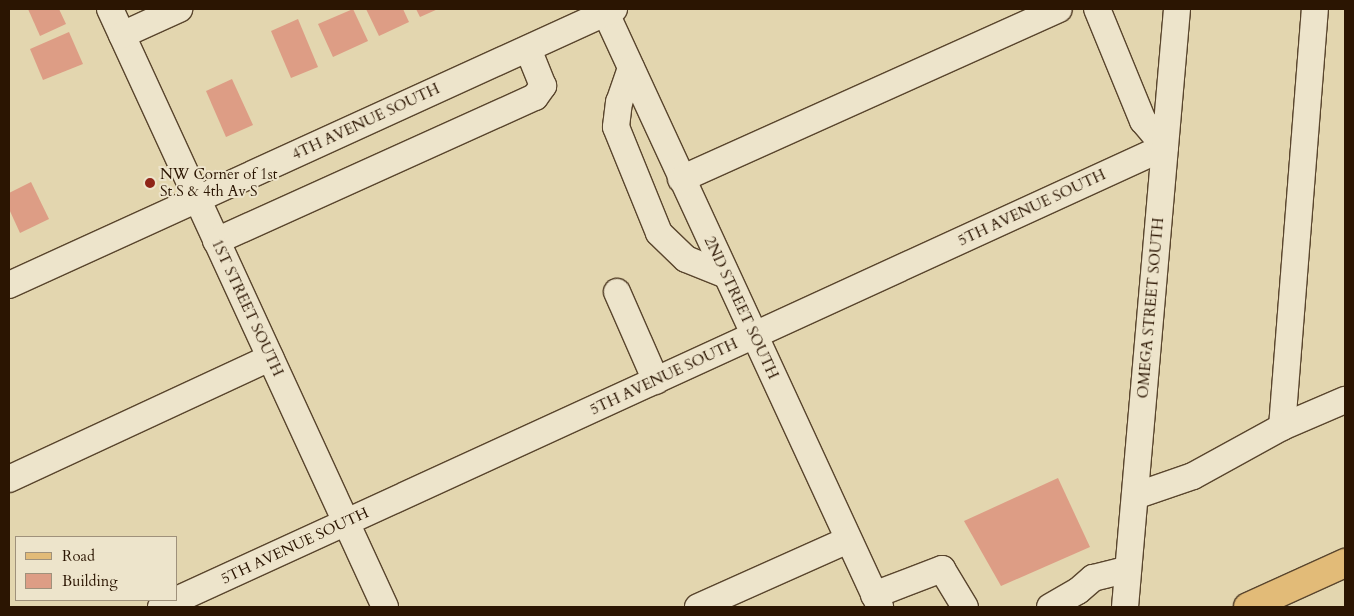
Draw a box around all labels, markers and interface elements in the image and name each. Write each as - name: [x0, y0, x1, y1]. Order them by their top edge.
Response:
- street label: 4TH AVENUE SOUTH: [289, 80, 443, 164]
- place label: NW Corner of 1st St S & 4th Av S: [160, 165, 277, 200]
- street label: 5TH AVENUE SOUTH: [955, 166, 1109, 250]
- marker: NW Corner of 1st St S & 4th Av S: [144, 177, 156, 189]
- street label: OMEGA STREET SOUTH: [1134, 217, 1168, 399]
- street label: 2ND STREET SOUTH: [700, 234, 782, 382]
- street label: 1ST STREET SOUTH: [207, 237, 287, 379]
- street label: 5TH AVENUE SOUTH: [587, 335, 741, 419]
- street label: 5TH AVENUE SOUTH: [218, 504, 372, 588]
- legend: [15, 536, 178, 601]
- text: Road: [62, 546, 95, 566]
- text: Building: [62, 571, 118, 591]

